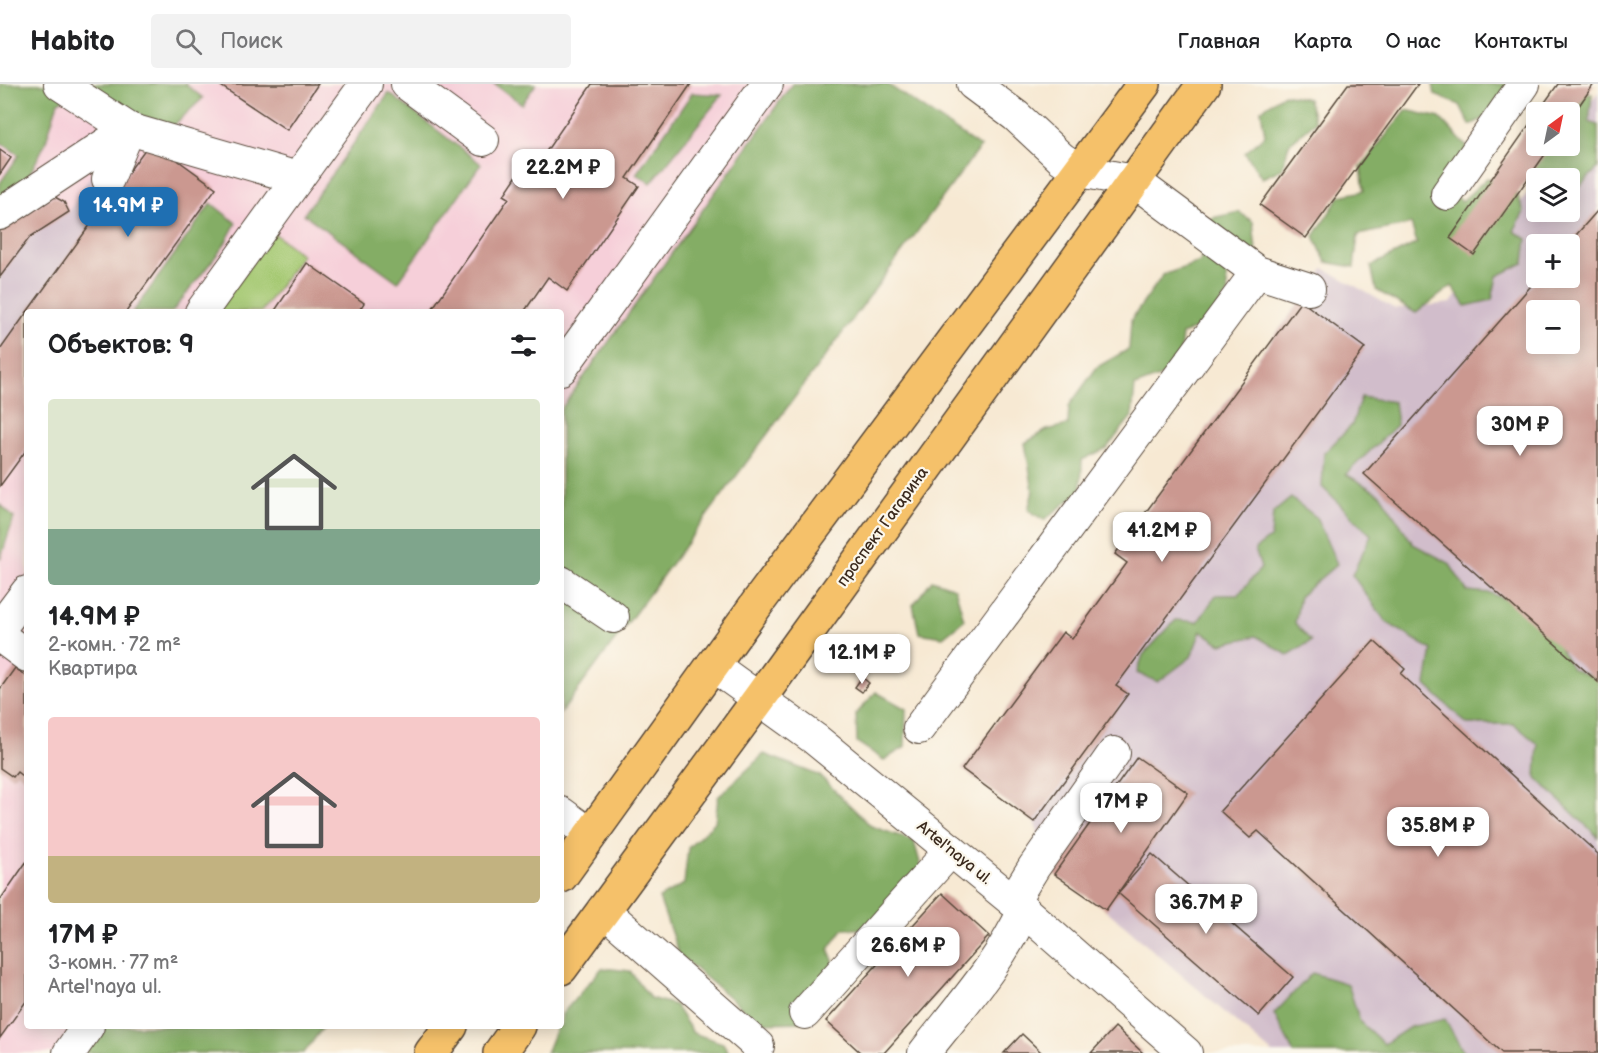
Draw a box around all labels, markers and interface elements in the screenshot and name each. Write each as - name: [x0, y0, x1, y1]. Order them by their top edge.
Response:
- search box: [151, 14, 571, 68]
- text: Habito: [30, 25, 115, 58]
- icon: search: [172, 25, 205, 58]
- text: Поиск: [220, 28, 283, 55]
- text: Главная: [1177, 29, 1260, 54]
- text: Карта: [1293, 29, 1352, 54]
- text: О нас: [1385, 29, 1441, 54]
- text: Контакты: [1474, 29, 1568, 54]
- north arrow: [1526, 102, 1580, 156]
- map controls: [1526, 102, 1580, 354]
- pin: 22.2M ₽: [508, 149, 618, 200]
- text: 22.2M ₽: [526, 156, 600, 180]
- button: layers: [1526, 168, 1580, 222]
- pin: 14.9M ₽: [73, 187, 183, 238]
- text: 14.9M ₽: [93, 194, 163, 218]
- button: +: [1526, 234, 1580, 288]
- button: −: [1526, 300, 1580, 354]
- icon: filters: [507, 329, 540, 362]
- text: Объектов: 9: [48, 330, 194, 361]
- pin: 30M ₽: [1478, 406, 1562, 457]
- text: 30M ₽: [1491, 413, 1549, 437]
- icon: home: [240, 438, 348, 546]
- street label: проспект Гагарина: [833, 463, 933, 590]
- pin: 41.2M ₽: [1107, 512, 1217, 563]
- text: 41.2M ₽: [1127, 519, 1197, 543]
- text: 14.9M ₽: [48, 602, 140, 633]
- text: 2-комн. · 72 m²: [48, 633, 181, 657]
- pin: 12.1M ₽: [807, 634, 917, 685]
- text: 12.1M ₽: [828, 641, 896, 665]
- text: Квартира: [48, 657, 138, 681]
- icon: home: [240, 756, 348, 864]
- pin: 17M ₽: [1079, 783, 1163, 834]
- text: 17M ₽: [1094, 790, 1148, 814]
- pin: 35.8M ₽: [1383, 807, 1493, 858]
- text: 35.8M ₽: [1401, 814, 1475, 838]
- street label: Artel'naya ul.: [913, 817, 995, 889]
- pin: 36.7M ₽: [1151, 884, 1261, 935]
- text: 36.7M ₽: [1169, 891, 1243, 915]
- text: 17M ₽: [48, 920, 118, 951]
- pin: 26.6M ₽: [853, 927, 963, 978]
- text: 26.6M ₽: [871, 934, 945, 958]
- text: 3-комн. · 77 m²: [48, 951, 178, 975]
- text: Artel'naya ul.: [48, 975, 161, 999]

